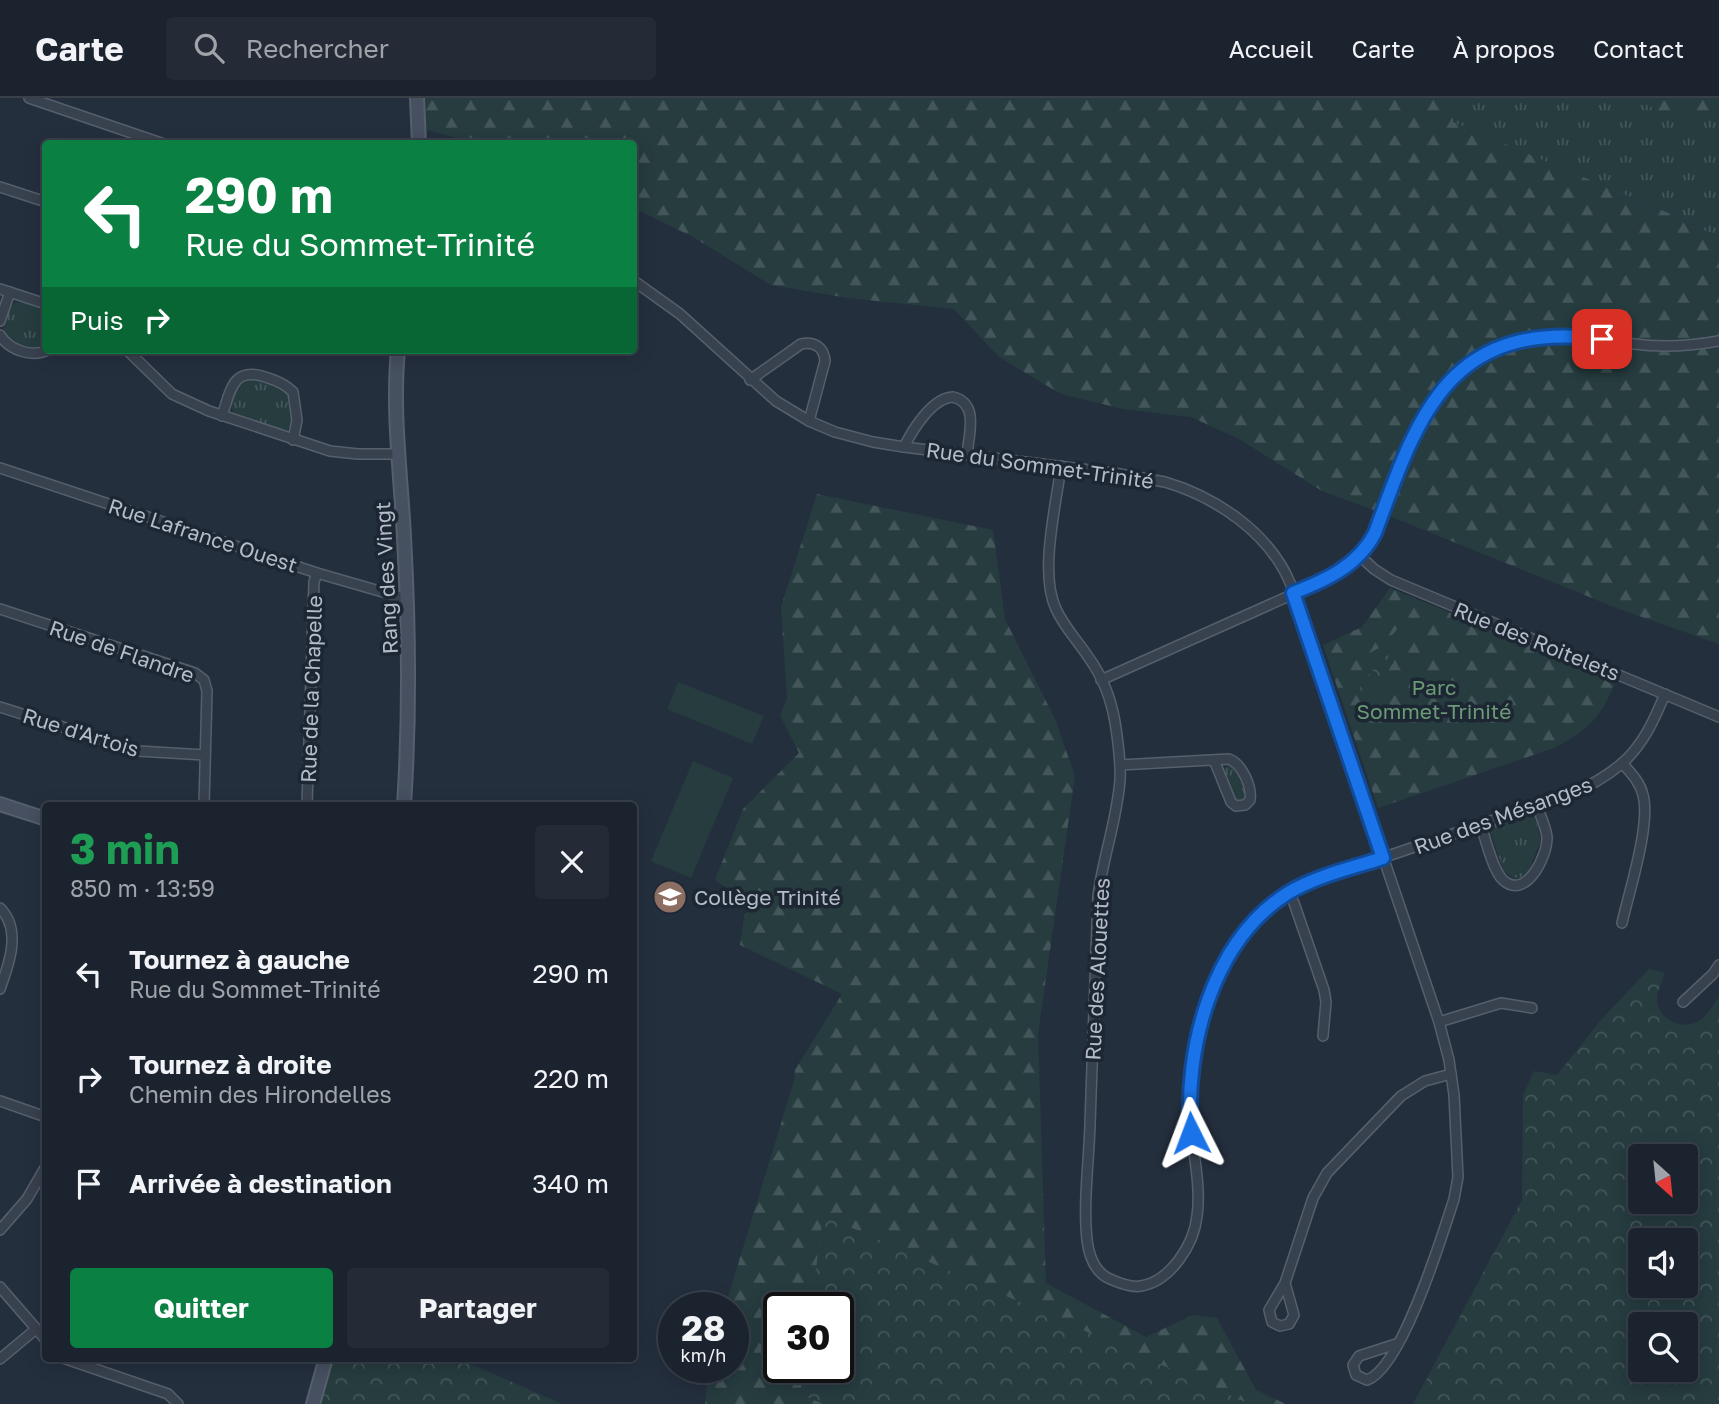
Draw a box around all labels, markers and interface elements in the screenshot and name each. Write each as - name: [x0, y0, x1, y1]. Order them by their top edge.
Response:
- search box: [166, 17, 656, 80]
- text: Carte: [35, 29, 124, 68]
- icon: search: [190, 29, 228, 67]
- text: Rechercher: [246, 33, 389, 64]
- text: Accueil: [1229, 34, 1313, 63]
- text: Carte: [1351, 34, 1415, 63]
- text: À propos: [1453, 34, 1555, 63]
- text: Contact: [1593, 34, 1684, 63]
- text: 290 m: [185, 165, 333, 224]
- icon: left: [70, 168, 161, 259]
- text: Rue du Sommet-Trinité: [185, 225, 535, 263]
- icon: right: [138, 301, 176, 339]
- text: Puis: [70, 305, 124, 336]
- pin: [1572, 309, 1632, 369]
- icon: arrive: [1583, 320, 1621, 358]
- street label: Rue du Sommet-Trinité: [924, 436, 1156, 494]
- street label: Rue Lafrance Ouest: [105, 492, 301, 578]
- street label: Rang des Vingt: [369, 501, 403, 655]
- street label: Rue de la Chapelle: [295, 595, 327, 783]
- street label: Rue des Roitelets: [1450, 596, 1624, 686]
- street label: Rue de Flandre: [46, 614, 198, 688]
- park label: Parc Sommet-Trinité: [1357, 674, 1511, 724]
- street label: Rue d'Artois: [20, 702, 142, 762]
- street label: Rue des Mésanges: [1410, 771, 1596, 859]
- text: 3 min: [70, 823, 180, 873]
- button: close: [535, 825, 609, 899]
- text: 850 m · 13:59: [70, 874, 215, 902]
- street label: Rue des Alouettes: [1079, 877, 1115, 1061]
- school or university icon: Collège Trinité: [651, 878, 689, 916]
- place label: Collège Trinité: [694, 884, 841, 910]
- text: Tournez à gauche: [129, 944, 350, 975]
- icon: left: [70, 955, 108, 993]
- text: 290 m: [533, 958, 609, 989]
- text: Rue du Sommet-Trinité: [129, 975, 381, 1003]
- text: Tournez à droite: [129, 1049, 332, 1080]
- icon: right: [70, 1060, 108, 1098]
- text: 220 m: [533, 1063, 609, 1094]
- text: Chemin des Hirondelles: [129, 1080, 392, 1108]
- position arrow: [1154, 1096, 1228, 1170]
- north arrow: [1628, 1144, 1698, 1214]
- map controls: [1628, 1144, 1698, 1382]
- icon: arrive: [70, 1165, 108, 1203]
- text: Arrivée à destination: [129, 1168, 392, 1199]
- text: 340 m: [532, 1168, 609, 1199]
- button: sound: [1628, 1228, 1698, 1298]
- button: Quitter: [70, 1268, 333, 1348]
- button: Partager: [347, 1268, 609, 1348]
- speed limit sign: 30: [763, 1292, 854, 1383]
- text: 28: [682, 1307, 725, 1349]
- button: search: [1628, 1312, 1698, 1382]
- text: km/h: [681, 1344, 726, 1366]

